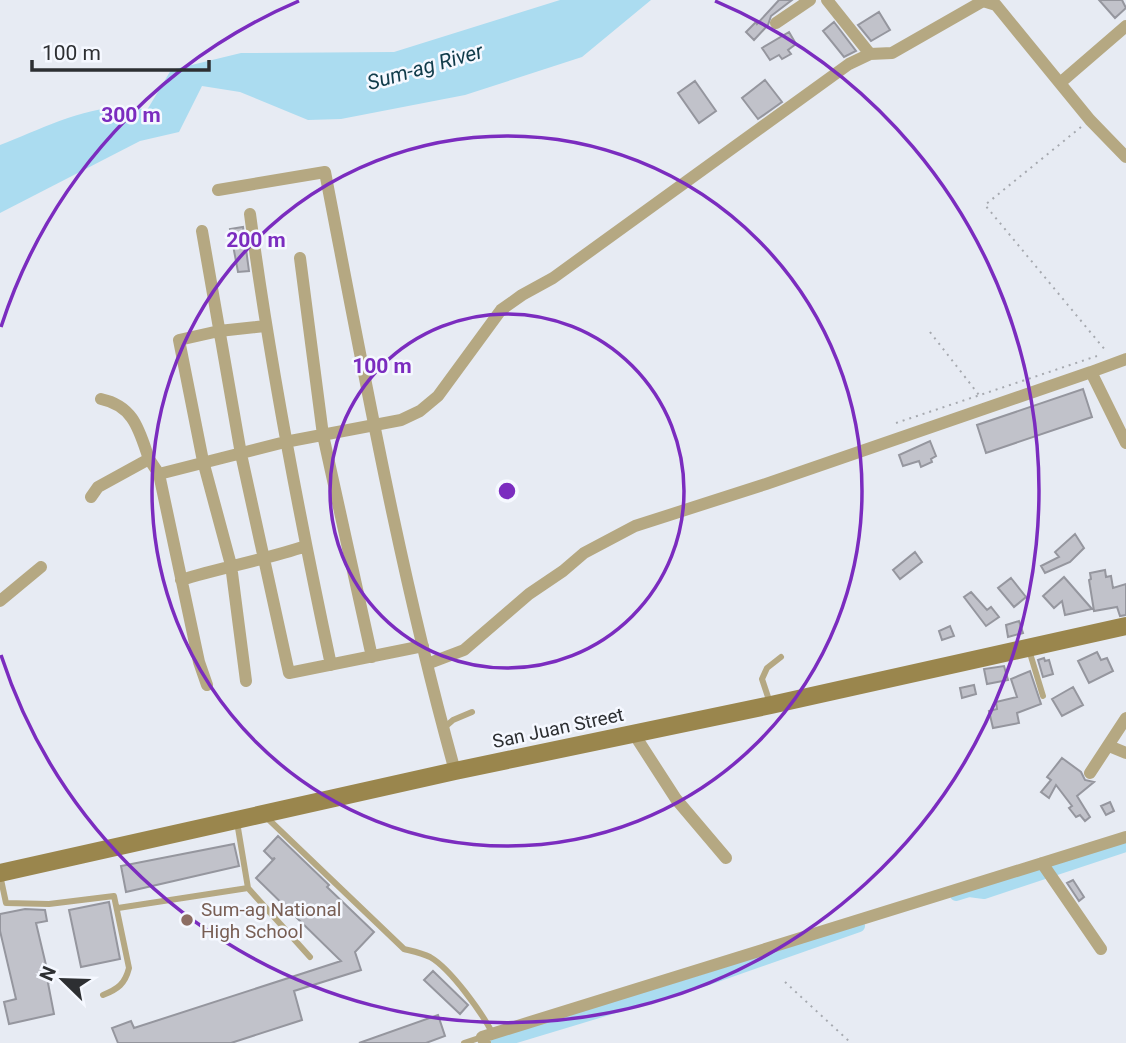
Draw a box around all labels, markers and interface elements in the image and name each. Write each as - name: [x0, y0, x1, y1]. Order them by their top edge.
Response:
- scale bar: [32, 28, 208, 72]
- water label: Sum-ag River: [364, 39, 487, 95]
- text: 100 m: [42, 41, 101, 65]
- text: 300 m: [101, 103, 161, 127]
- text: 200 m: [226, 228, 286, 252]
- text: 100 m: [352, 354, 412, 378]
- centre of rings: [495, 479, 519, 503]
- street label: San Juan Street: [490, 703, 626, 753]
- place label: Sum-ag National High School: [201, 898, 341, 943]
- marker: Sum-ag National High School: [179, 912, 195, 928]
- north arrow: [28, 945, 98, 1015]
- text: N: [35, 963, 61, 984]

